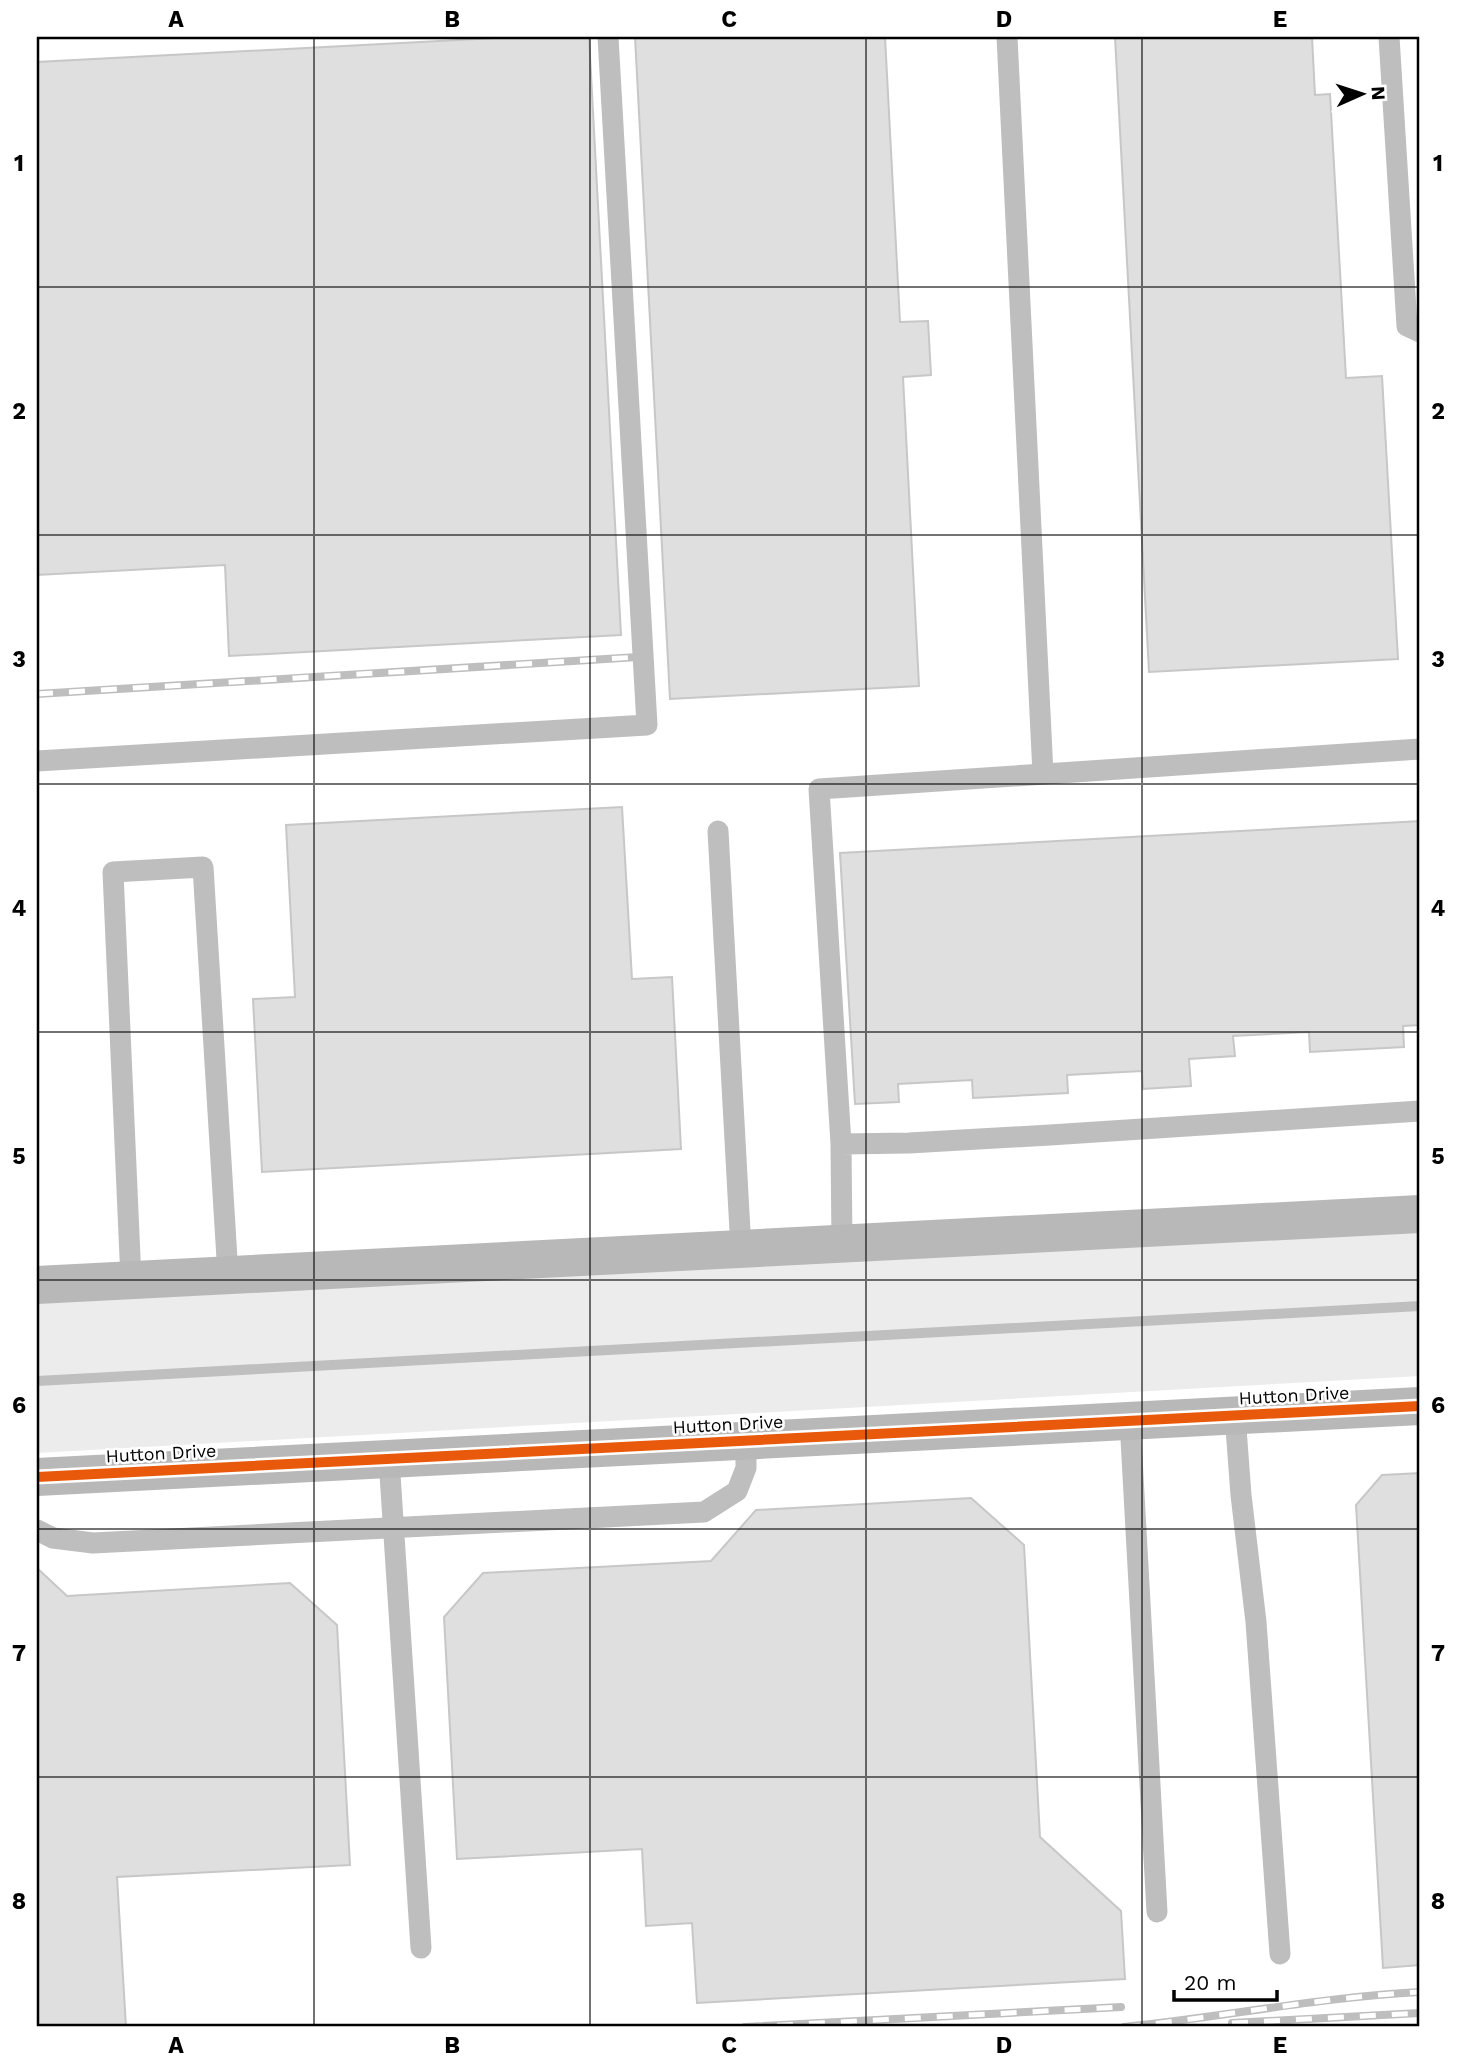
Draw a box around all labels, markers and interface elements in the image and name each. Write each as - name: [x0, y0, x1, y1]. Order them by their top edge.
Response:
- text: A: [168, 6, 184, 33]
- text: B: [444, 6, 460, 33]
- text: C: [721, 6, 737, 33]
- text: D: [996, 6, 1012, 33]
- text: E: [1273, 6, 1287, 33]
- north arrow: [1328, 60, 1398, 130]
- text: N: [1367, 85, 1390, 101]
- text: 1: [14, 150, 24, 177]
- text: 1: [1433, 150, 1443, 177]
- text: 2: [12, 398, 26, 425]
- text: 2: [1431, 398, 1445, 425]
- text: 3: [12, 646, 26, 673]
- text: 3: [1431, 646, 1445, 673]
- text: 4: [12, 895, 27, 922]
- text: 4: [1431, 895, 1446, 922]
- text: 5: [12, 1143, 26, 1170]
- text: 5: [1431, 1143, 1445, 1170]
- street label: Hutton Drive: [1238, 1382, 1350, 1408]
- text: 6: [12, 1392, 26, 1419]
- text: 6: [1431, 1392, 1445, 1419]
- street label: Hutton Drive: [672, 1411, 784, 1437]
- street label: Hutton Drive: [105, 1440, 217, 1466]
- text: 7: [12, 1640, 26, 1667]
- text: 7: [1431, 1640, 1445, 1667]
- text: 8: [12, 1888, 26, 1915]
- text: 8: [1431, 1888, 1445, 1915]
- scale bar: [1174, 1959, 1277, 2003]
- text: 20 m: [1184, 1970, 1236, 1995]
- text: A: [168, 2032, 184, 2059]
- text: B: [444, 2032, 460, 2059]
- text: C: [721, 2032, 737, 2059]
- text: D: [996, 2032, 1012, 2059]
- text: E: [1273, 2032, 1287, 2059]

